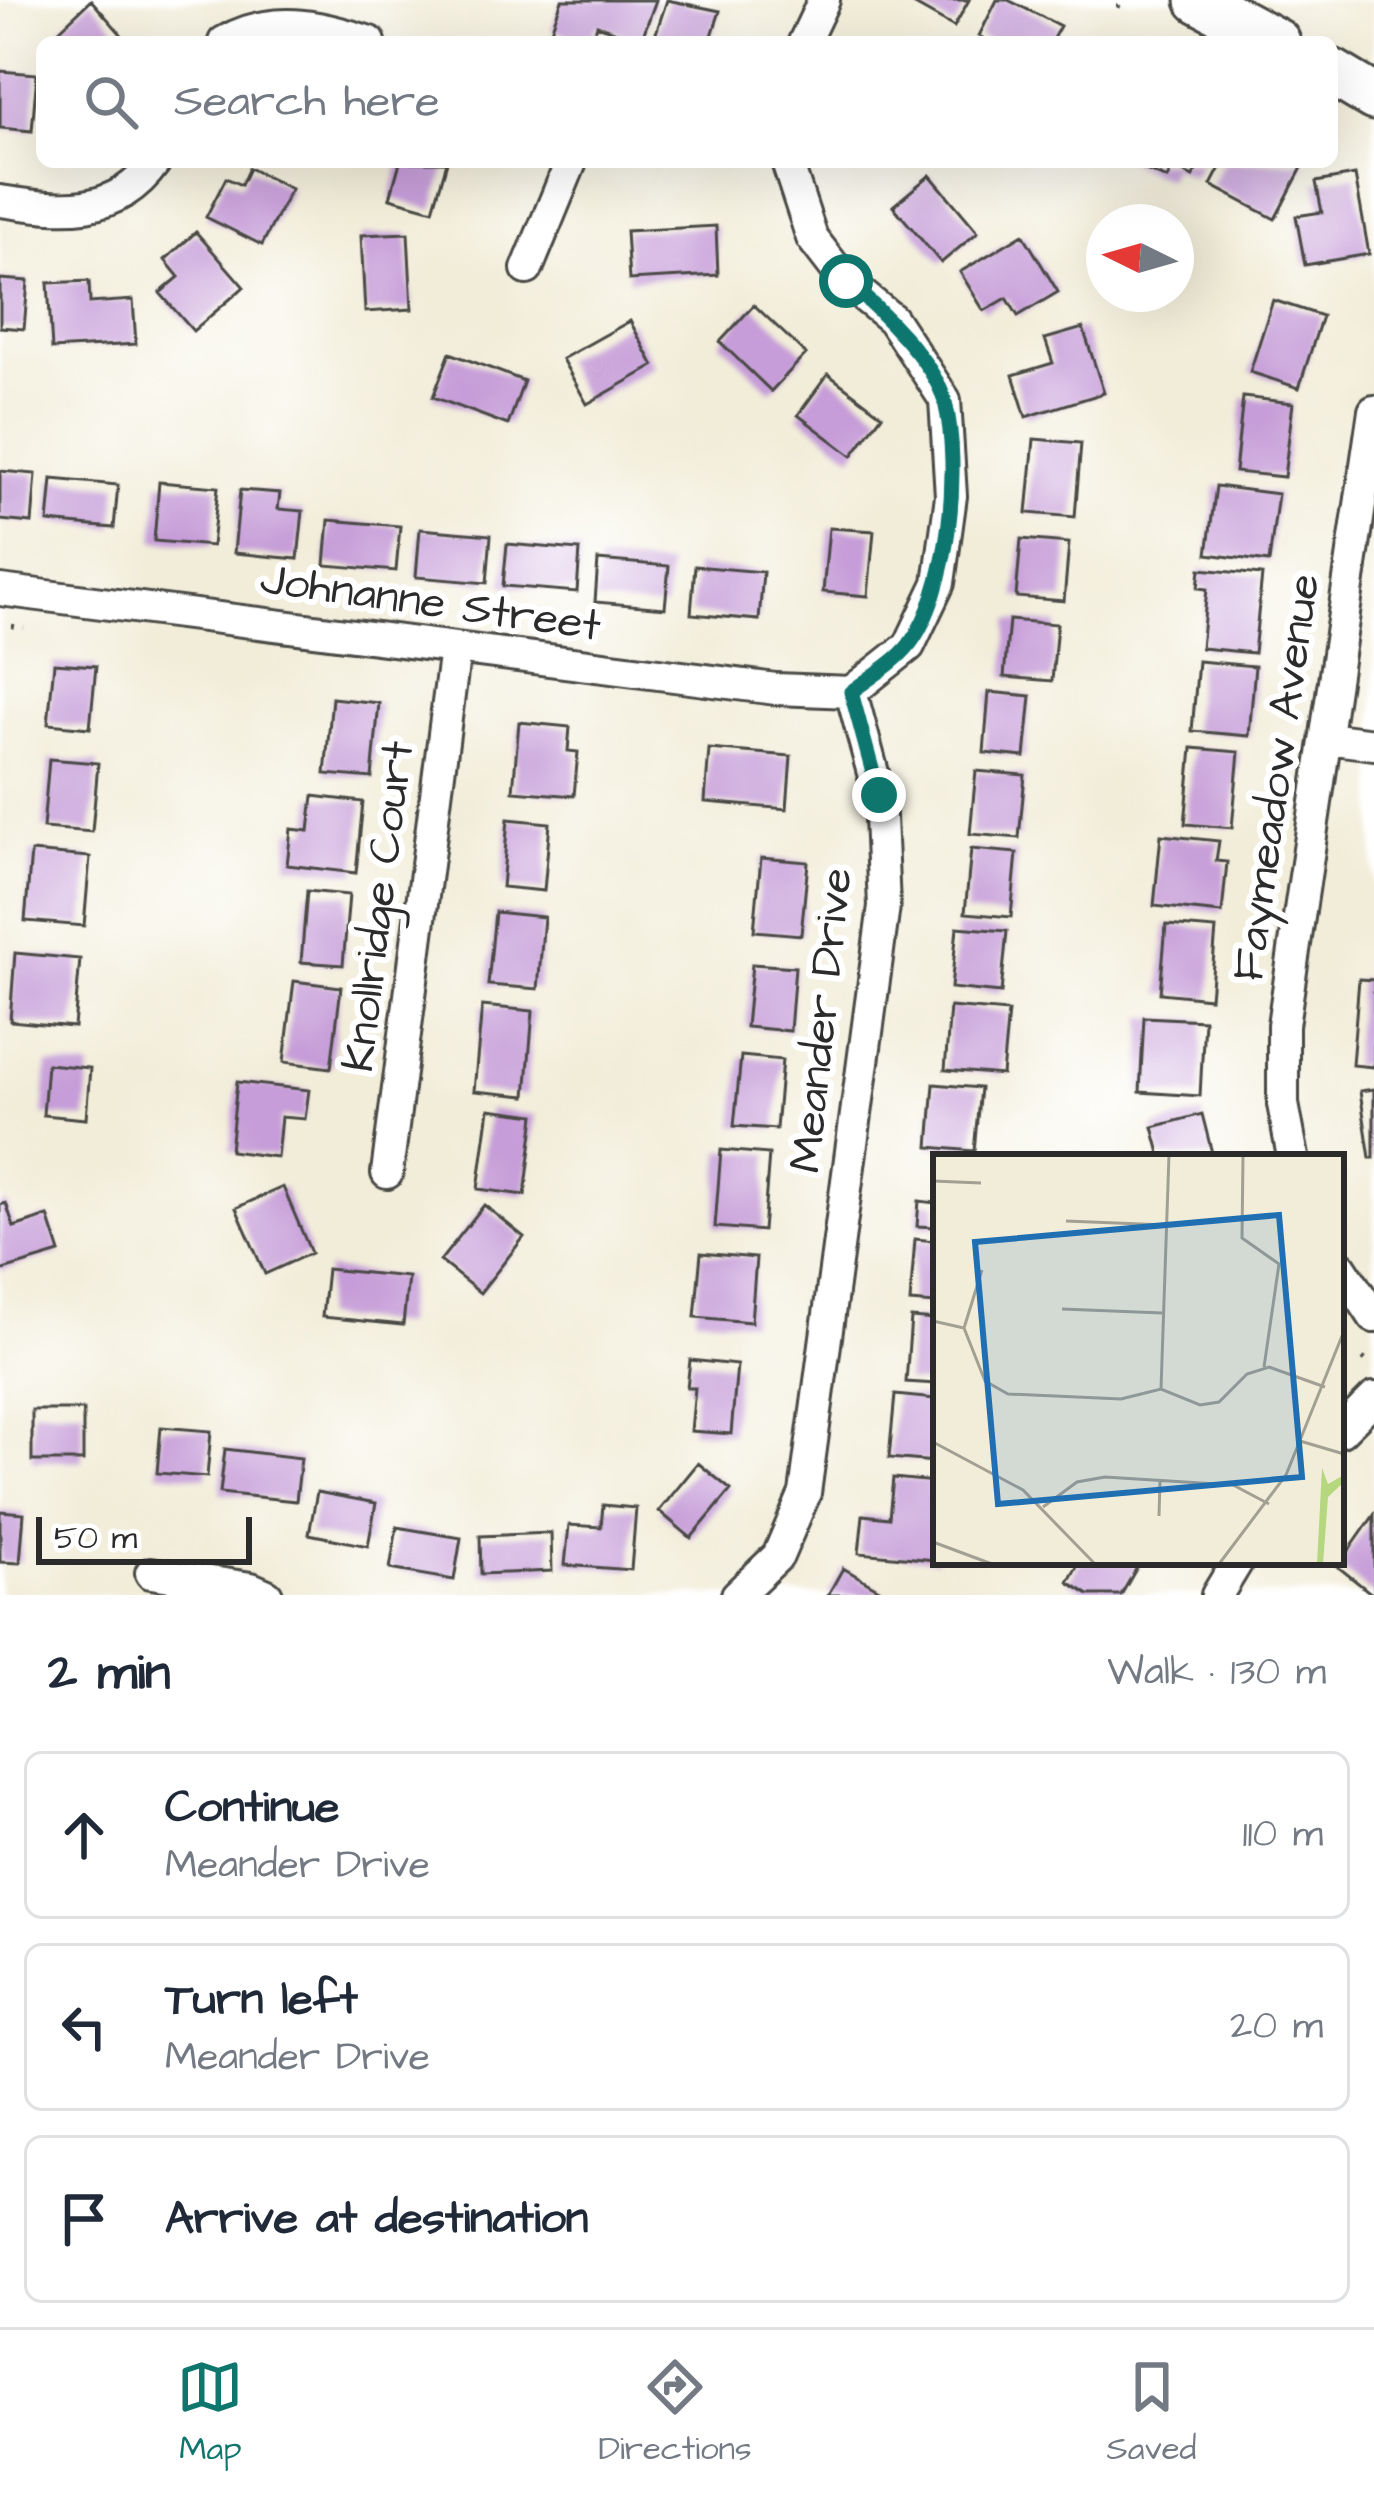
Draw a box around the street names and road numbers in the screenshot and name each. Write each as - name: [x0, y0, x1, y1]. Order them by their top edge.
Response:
- street label: Johnanne Street: [256, 548, 605, 658]
- street label: Faymeadow Avenue: [1218, 570, 1337, 985]
- street label: Knollridge Court: [328, 738, 430, 1075]
- street label: Meander Drive: [775, 865, 869, 1176]

